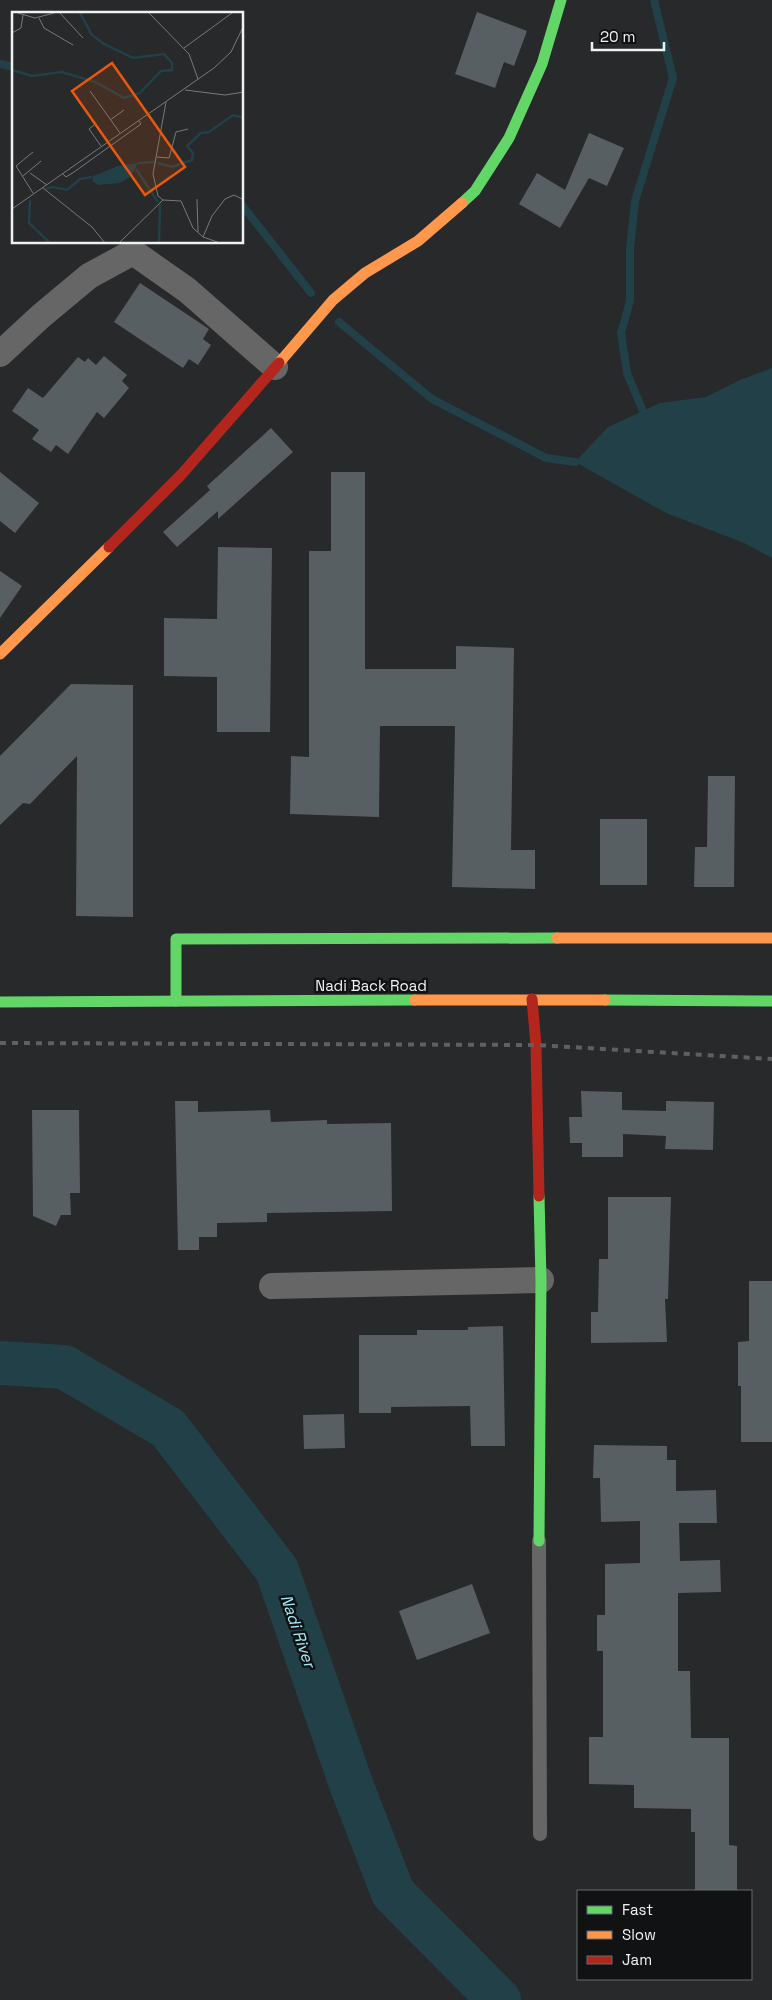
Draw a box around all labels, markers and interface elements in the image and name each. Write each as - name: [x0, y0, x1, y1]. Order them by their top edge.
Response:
- inset map: [12, 12, 244, 244]
- scale bar: [592, 20, 664, 52]
- text: 20 m: [600, 27, 635, 46]
- street label: Nadi Back Road: [315, 976, 427, 995]
- water label: Nadi River: [276, 1592, 321, 1672]
- legend: [577, 1890, 752, 1980]
- text: Fast: [622, 1900, 653, 1919]
- text: Slow: [622, 1925, 656, 1944]
- text: Jam: [622, 1950, 652, 1969]

